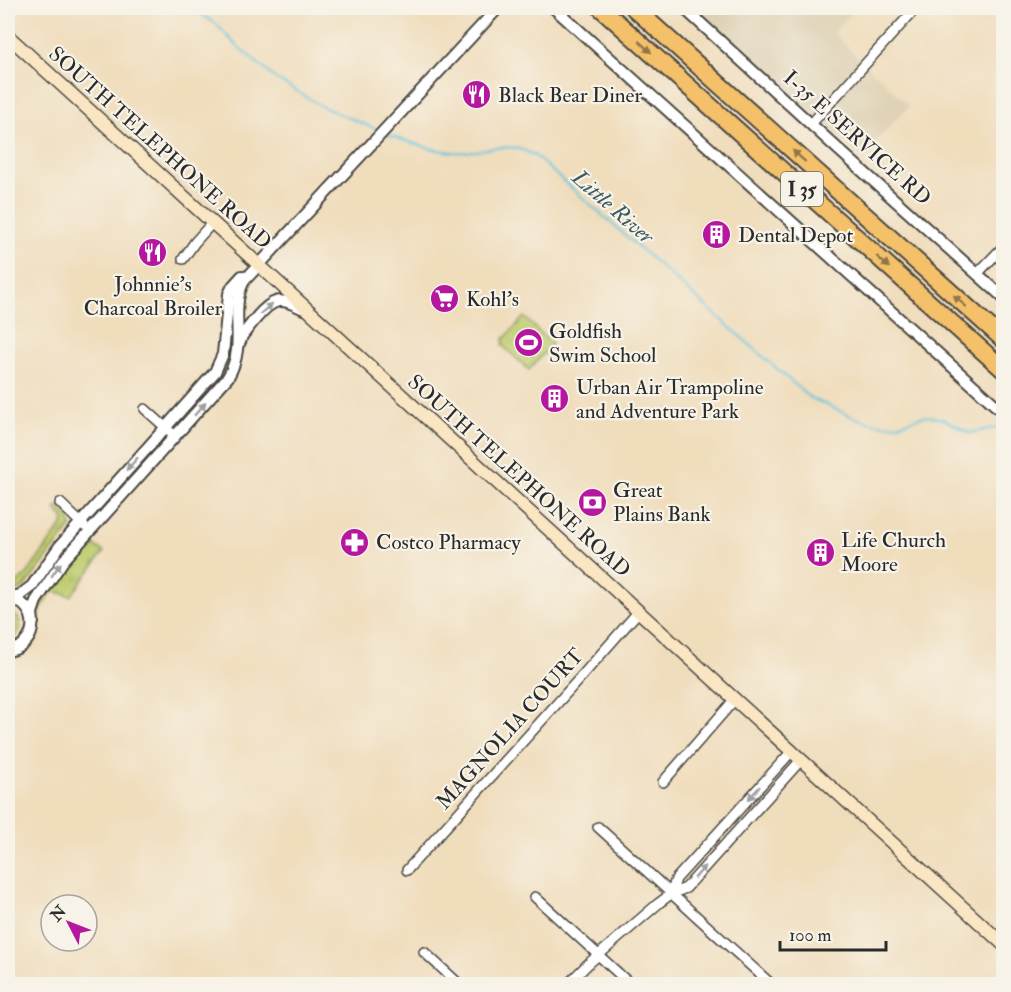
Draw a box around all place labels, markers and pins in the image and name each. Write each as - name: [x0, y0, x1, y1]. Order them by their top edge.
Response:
- restaurant icon: Black Bear Diner: [461, 79, 493, 111]
- place label: Black Bear Diner: [498, 82, 642, 109]
- building icon: Dental Depot: [701, 219, 733, 251]
- place label: Dental Depot: [738, 222, 853, 249]
- restaurant icon: Johnnie's Charcoal Broiler: [137, 237, 169, 269]
- place label: Johnnie's Charcoal Broiler: [84, 271, 223, 322]
- supermarket icon: Kohl's: [429, 283, 461, 315]
- place label: Kohl's: [466, 286, 519, 313]
- place label: Goldfish Swim School: [549, 318, 657, 369]
- sports icon: Goldfish Swim School: [512, 327, 544, 359]
- place label: Urban Air Trampoline and Adventure Park: [576, 374, 764, 425]
- building icon: Urban Air Trampoline and Adventure Park: [539, 383, 571, 415]
- place label: Great Plains Bank: [613, 477, 711, 528]
- bank icon: Great Plains Bank: [576, 486, 608, 518]
- pharmacy icon: Costco Pharmacy: [339, 526, 371, 558]
- place label: Life Church Moore: [841, 527, 946, 578]
- place label: Costco Pharmacy: [376, 529, 522, 556]
- building icon: Life Church Moore: [804, 536, 836, 568]

